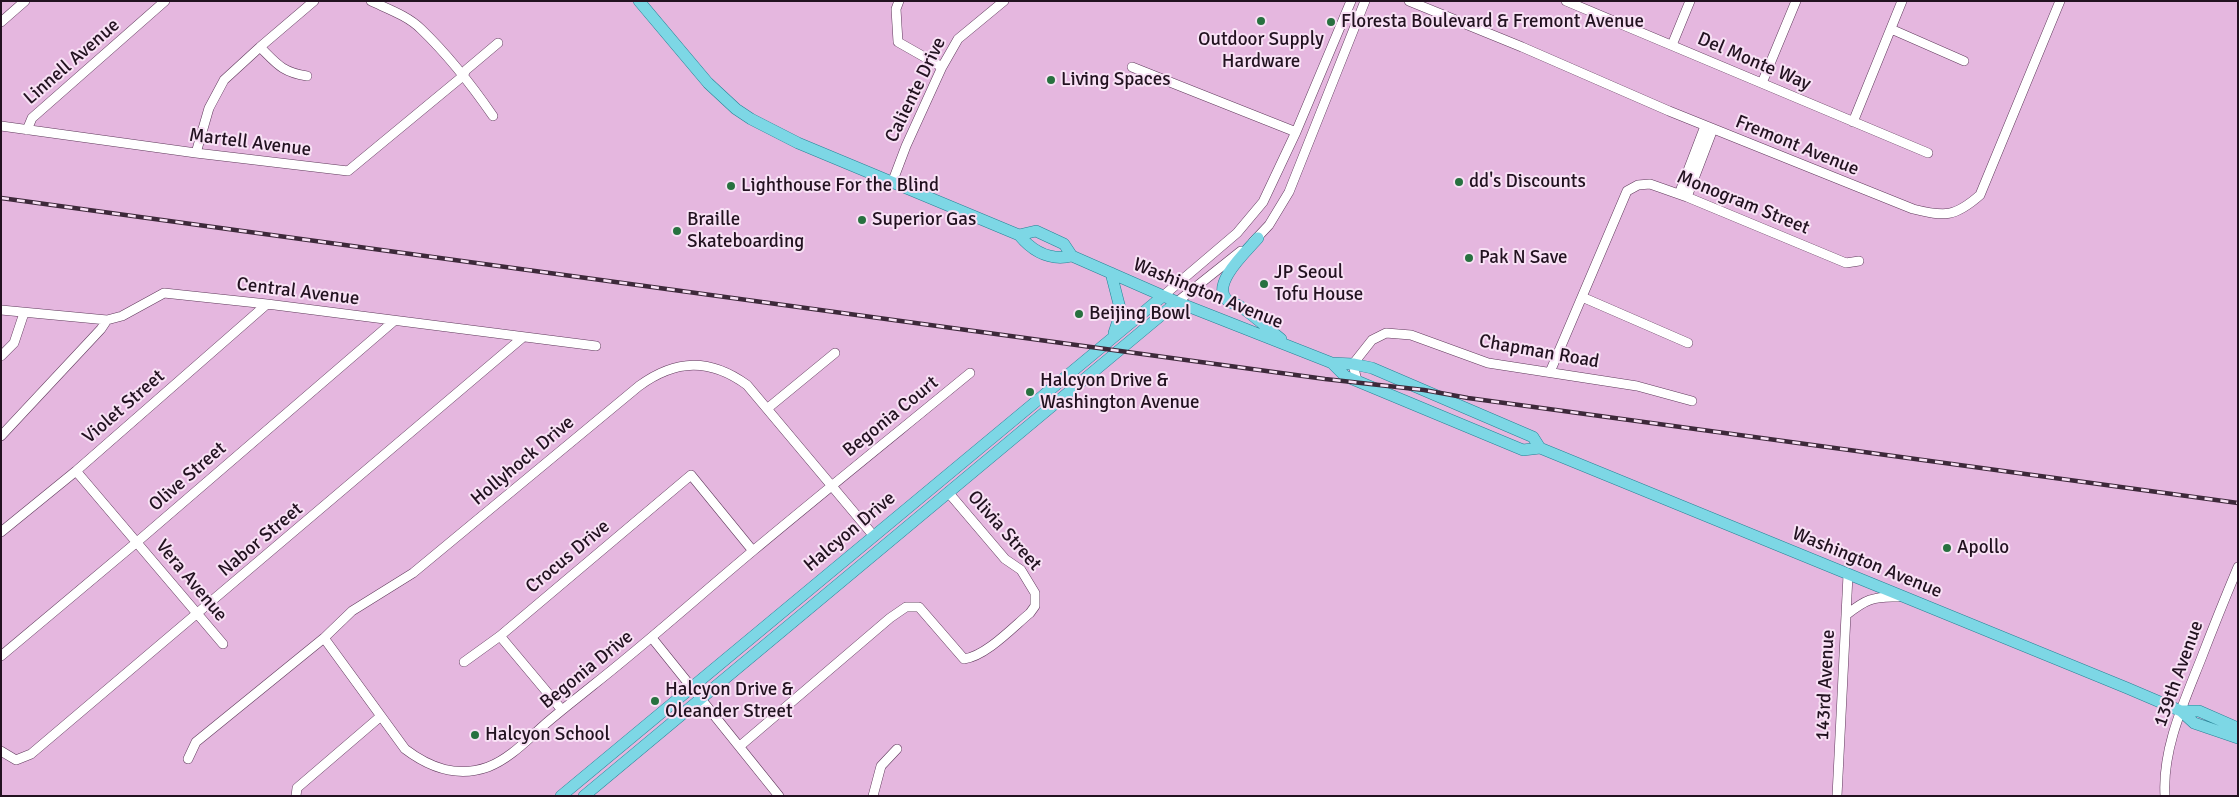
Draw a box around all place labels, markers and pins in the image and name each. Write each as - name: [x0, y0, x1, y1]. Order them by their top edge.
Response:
- place label: Floresta Boulevard & Fremont Avenue: [1341, 11, 1644, 33]
- marker: Outdoor Supply Hardware: [1255, 15, 1267, 27]
- marker: Floresta Boulevard & Fremont Avenue: [1325, 16, 1337, 28]
- place label: Outdoor Supply Hardware: [1198, 29, 1324, 73]
- place label: Living Spaces: [1061, 69, 1171, 91]
- marker: Living Spaces: [1045, 74, 1057, 86]
- place label: dd's Discounts: [1469, 171, 1586, 193]
- place label: Lighthouse For the Blind: [741, 175, 939, 197]
- marker: dd's Discounts: [1453, 176, 1465, 188]
- marker: Lighthouse For the Blind: [725, 180, 737, 192]
- place label: Braille Skateboarding: [687, 209, 804, 253]
- place label: Superior Gas: [872, 209, 976, 231]
- marker: Superior Gas: [856, 214, 868, 226]
- marker: Braille Skateboarding: [671, 225, 683, 237]
- place label: Pak N Save: [1479, 247, 1568, 269]
- marker: Pak N Save: [1463, 252, 1475, 264]
- place label: JP Seoul Tofu House: [1274, 262, 1363, 306]
- marker: JP Seoul Tofu House: [1258, 278, 1270, 290]
- place label: Beijing Bowl: [1089, 303, 1191, 325]
- marker: Beijing Bowl: [1073, 308, 1085, 320]
- place label: Halcyon Drive & Washington Avenue: [1040, 370, 1200, 414]
- marker: Halcyon Drive & Washington Avenue: [1024, 386, 1036, 398]
- place label: Apollo: [1957, 537, 2009, 559]
- marker: Apollo: [1941, 542, 1953, 554]
- place label: Halcyon Drive & Oleander Street: [665, 679, 793, 723]
- marker: Halcyon Drive & Oleander Street: [649, 695, 661, 707]
- place label: Halcyon School: [485, 724, 610, 746]
- marker: Halcyon School: [469, 729, 481, 741]

